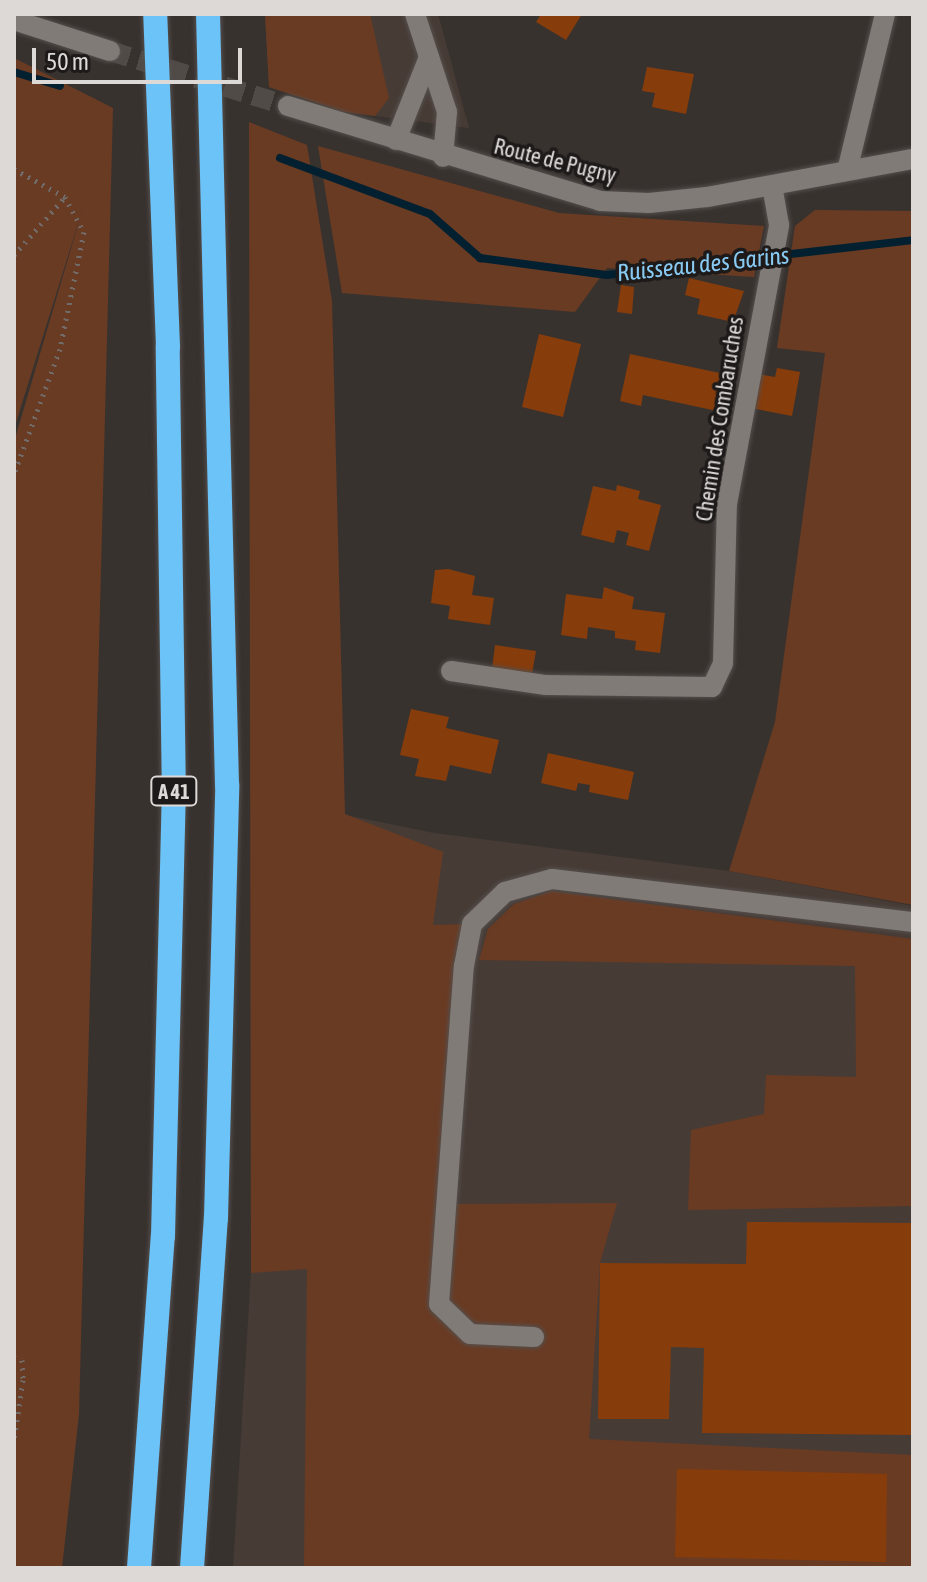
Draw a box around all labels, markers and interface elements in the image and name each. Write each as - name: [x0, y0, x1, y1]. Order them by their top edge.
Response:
- scale bar: [36, 32, 246, 82]
- text: 50 m: [46, 48, 89, 75]
- street label: Route de Pugny: [491, 133, 619, 189]
- water label: Ruisseau des Garins: [615, 241, 791, 287]
- street label: Chemin des Combaruches: [691, 315, 749, 523]
- road number: A 41: [150, 775, 198, 807]

